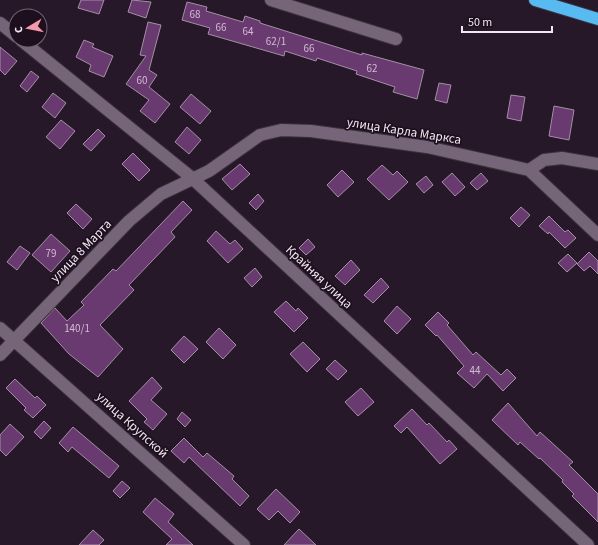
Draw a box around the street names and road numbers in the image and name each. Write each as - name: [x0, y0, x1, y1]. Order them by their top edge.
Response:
- street label: улица Карла Маркса: [345, 113, 463, 149]
- street label: улица 8 Марта: [46, 216, 116, 286]
- street label: Крайняя улица: [281, 241, 357, 313]
- street label: улица Крупской: [92, 388, 172, 462]

